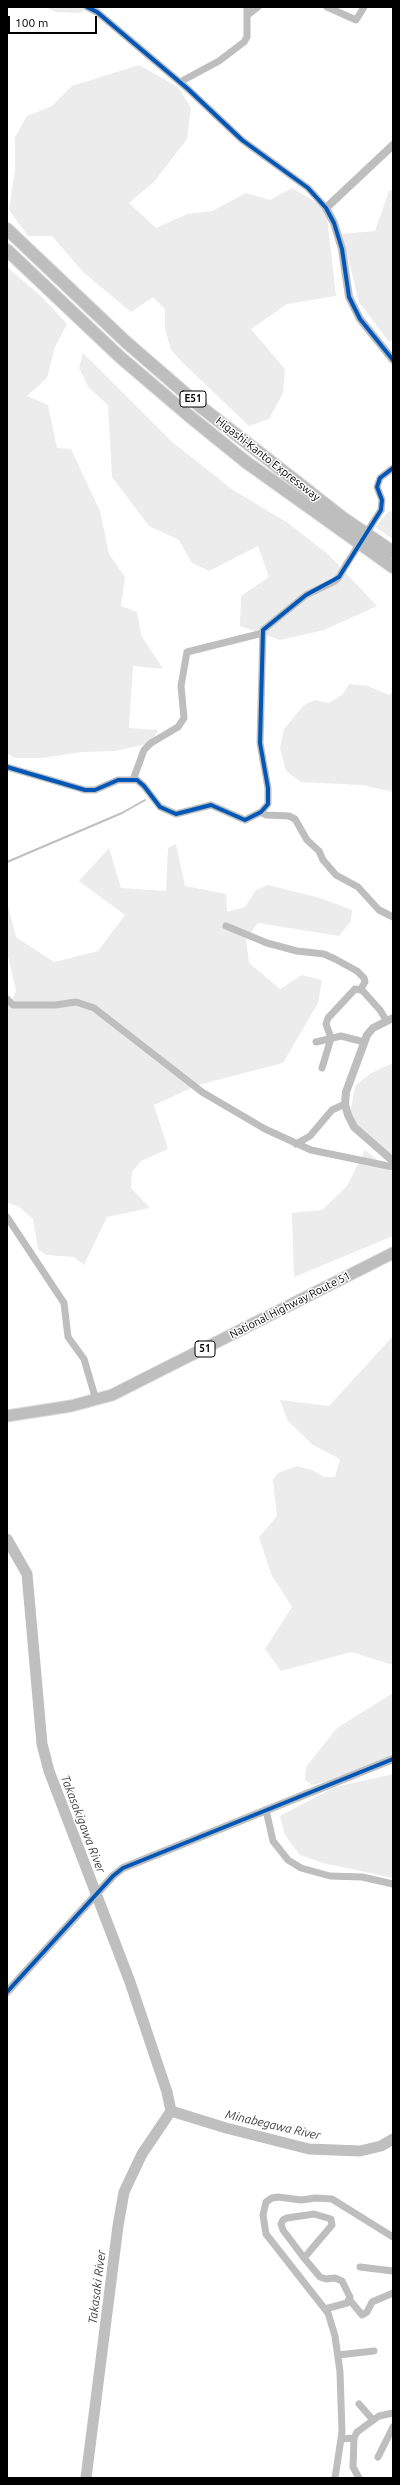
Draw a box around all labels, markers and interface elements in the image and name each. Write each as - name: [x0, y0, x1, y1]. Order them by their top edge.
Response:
- scale bar: [10, 8, 99, 34]
- text: 100 m: [15, 16, 48, 29]
- road number: E51: [180, 391, 206, 407]
- street label: Higashi-Kanto Expressway: [213, 414, 323, 504]
- street label: National Highway Route 51: [227, 1269, 353, 1341]
- road number: 51: [195, 1341, 215, 1357]
- water label: Takasakigawa River: [58, 1773, 108, 1875]
- water label: Minabegawa River: [224, 2107, 322, 2143]
- water label: Takasaki River: [85, 2249, 109, 2325]

